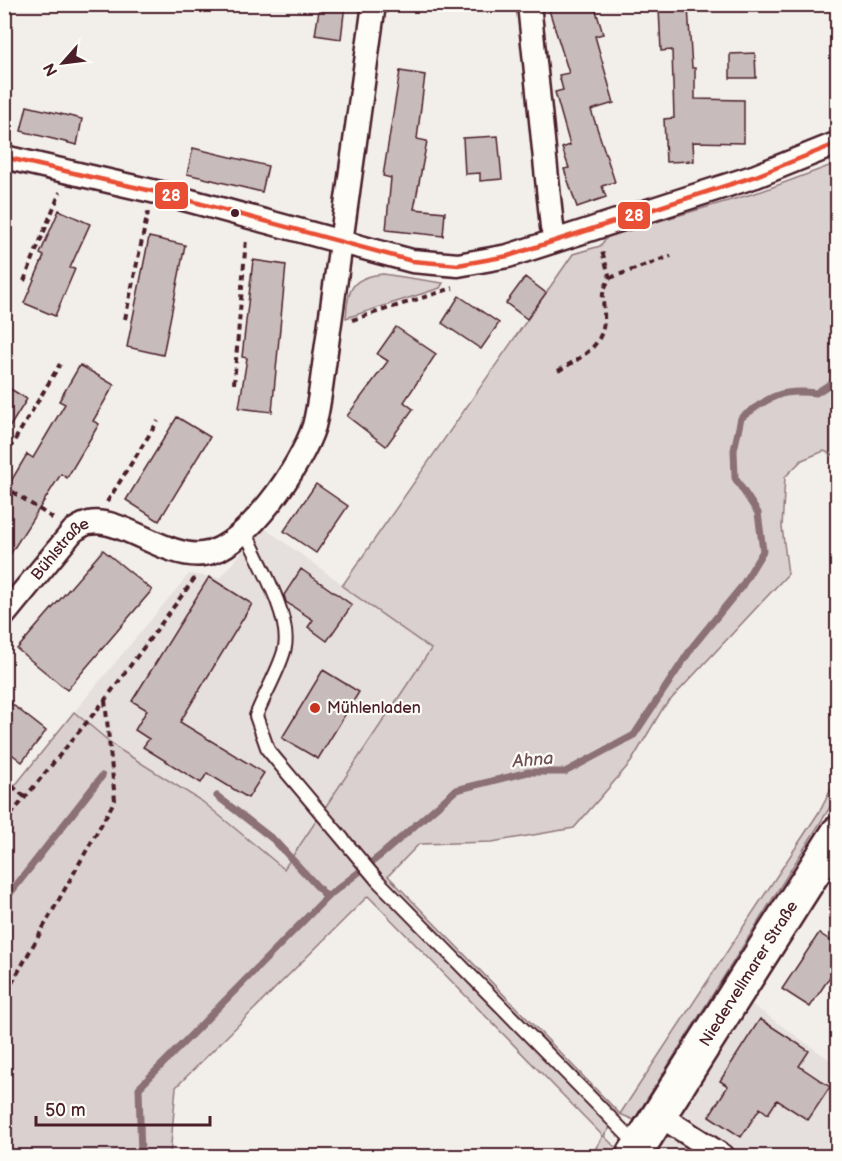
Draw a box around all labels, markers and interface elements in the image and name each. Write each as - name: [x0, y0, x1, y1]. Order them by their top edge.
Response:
- north arrow: [33, 33, 93, 93]
- text: N: [40, 60, 62, 79]
- line badge: 28: [154, 181, 189, 210]
- text: 28: [161, 187, 181, 206]
- line badge: 28: [617, 201, 651, 230]
- unlabelled marker: [229, 207, 241, 219]
- text: 28: [624, 207, 644, 226]
- street label: Bühlstraße: [27, 514, 93, 584]
- place label: Mühlenladen: [327, 699, 421, 718]
- marker: Mühlenladen: [308, 701, 322, 715]
- water label: Ahna: [511, 748, 554, 772]
- street label: Niedervellmarer Straße: [696, 897, 802, 1050]
- scale bar: [36, 1089, 210, 1127]
- text: 50 m: [45, 1100, 86, 1121]

